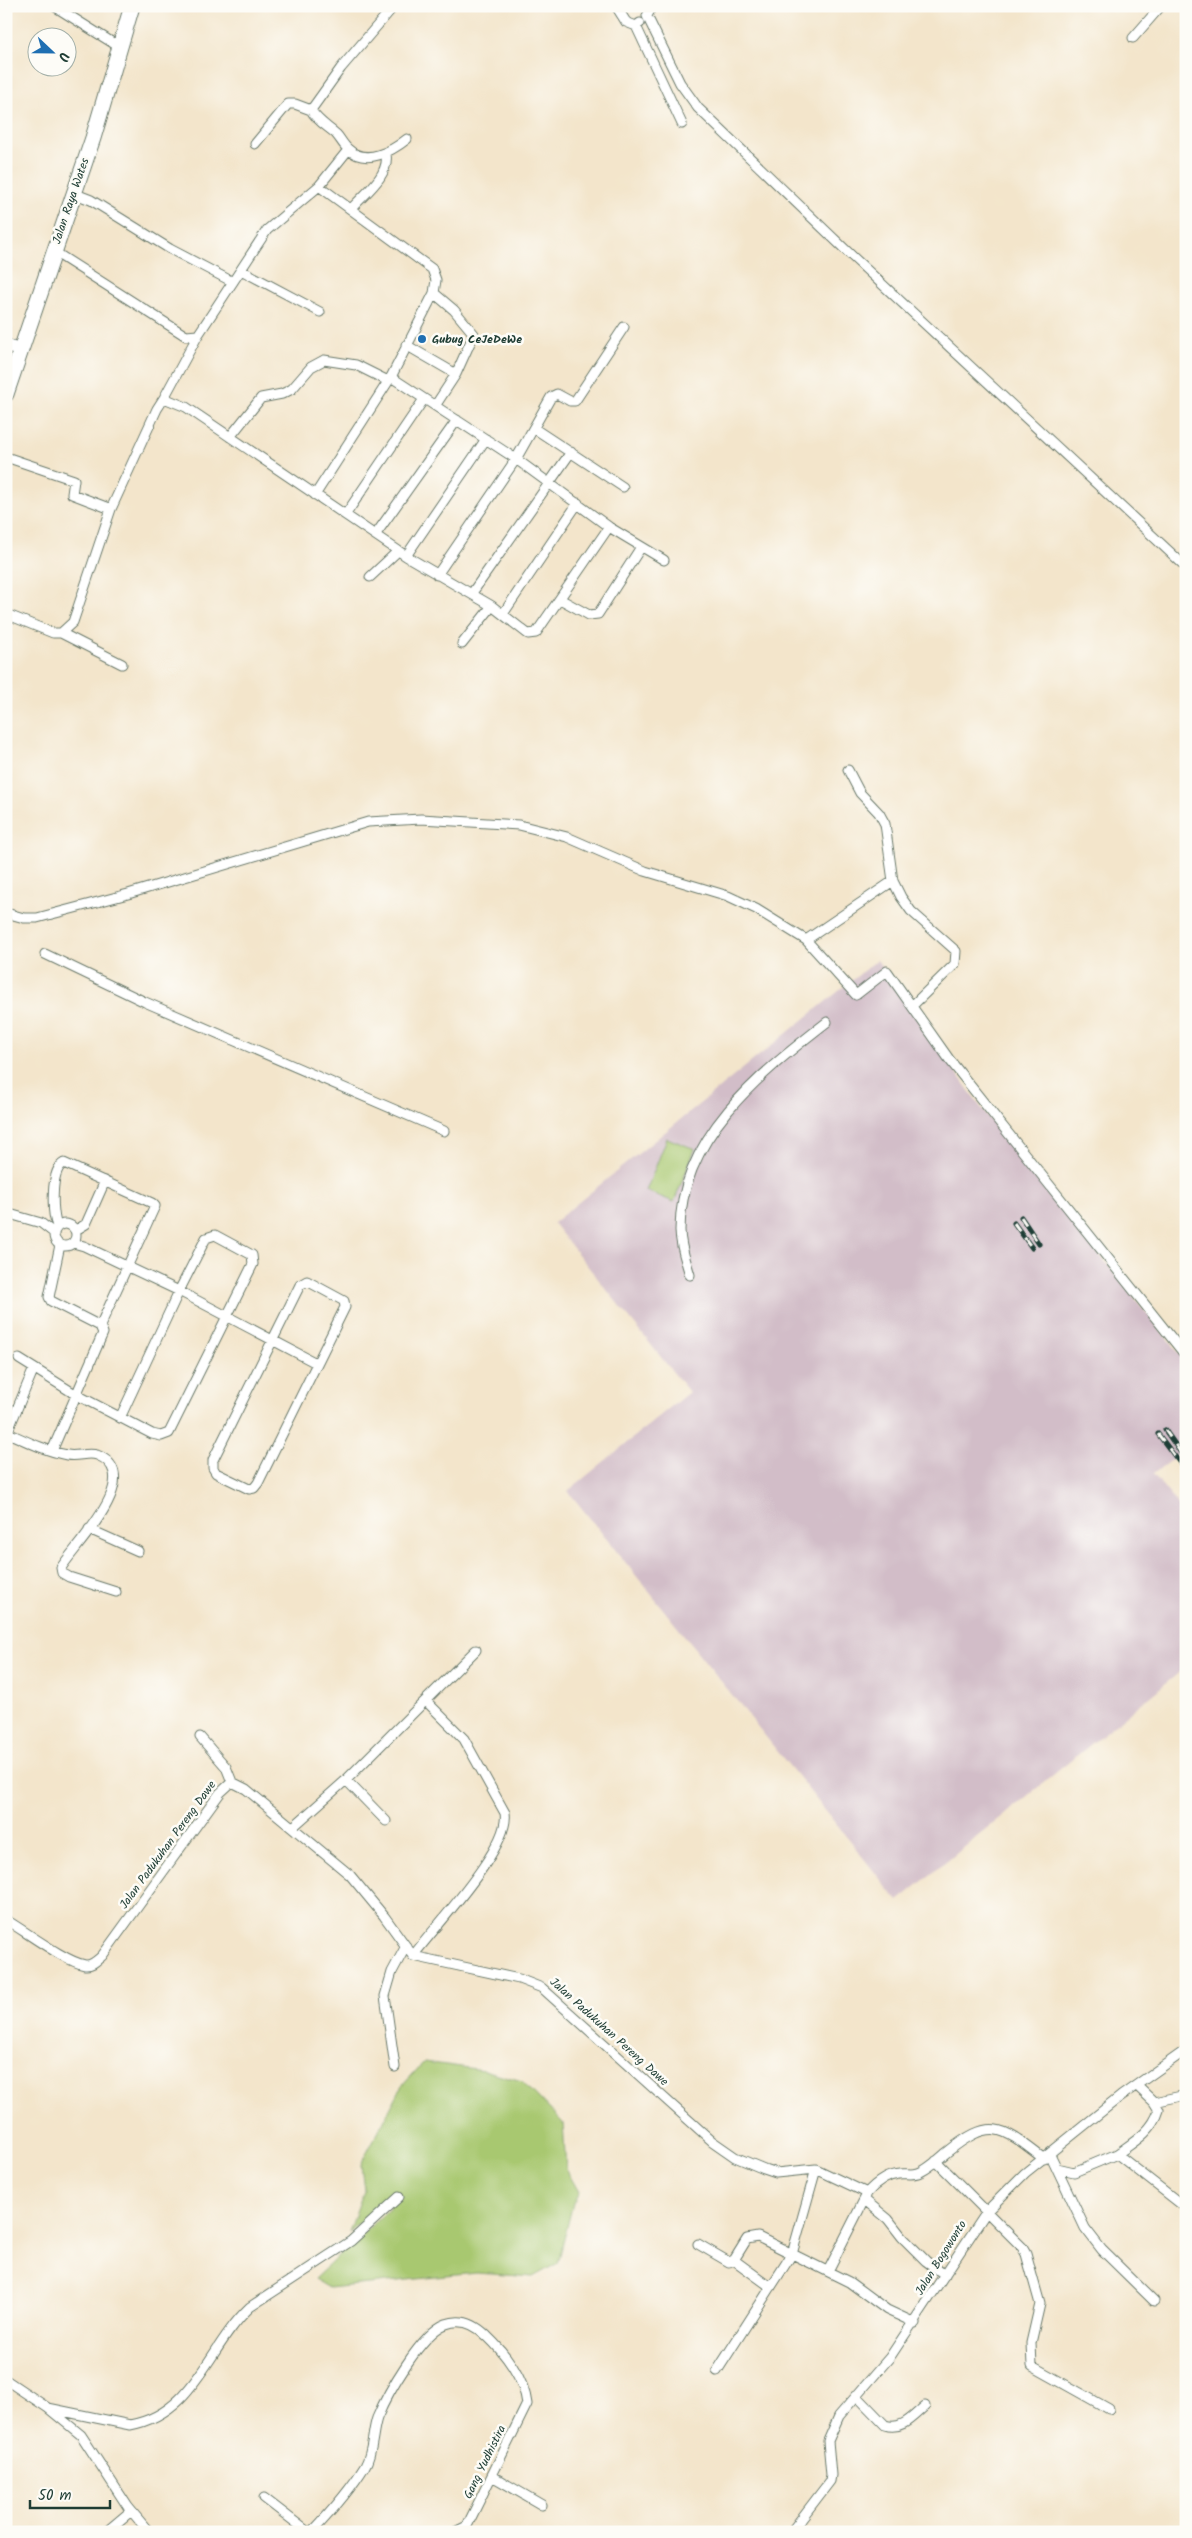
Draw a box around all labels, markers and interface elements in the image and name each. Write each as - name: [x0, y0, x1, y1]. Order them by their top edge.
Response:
- north arrow: [28, 28, 78, 78]
- text: U: [51, 49, 75, 65]
- street label: Jalan Raya Wates: [47, 155, 95, 247]
- place label: Gubug CeJeDeWe: [432, 330, 522, 349]
- marker: Gubug CeJeDeWe: [416, 333, 428, 345]
- street label: Jalan Padukuhan Pereng Dawe: [115, 1776, 221, 1913]
- street label: Jalan Padukuhan Pereng Dawe: [545, 1973, 673, 2091]
- street label: Jalan Bogowonto: [910, 2217, 972, 2299]
- street label: Gang Yudhistira: [459, 2422, 511, 2502]
- scale bar: [30, 2478, 110, 2510]
- text: 50 m: [38, 2484, 72, 2508]

